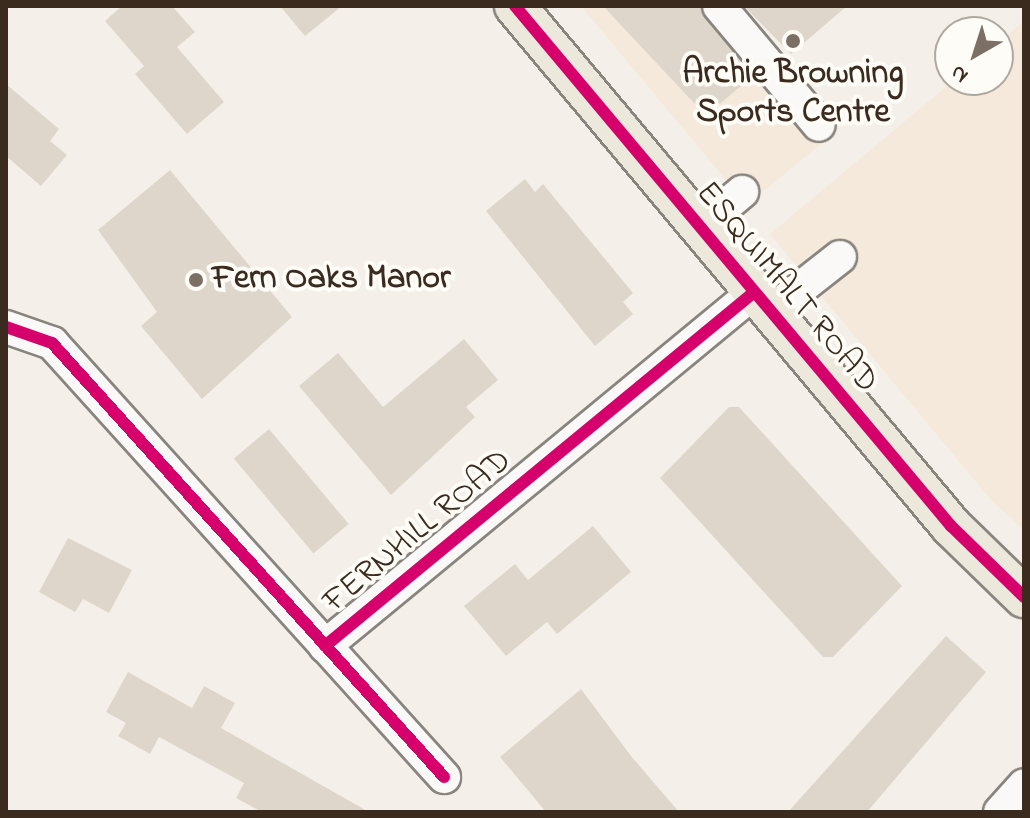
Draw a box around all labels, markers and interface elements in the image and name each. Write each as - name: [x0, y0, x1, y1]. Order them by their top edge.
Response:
- north arrow: [934, 16, 1014, 96]
- marker: Archie Browning Sports Centre: [784, 32, 802, 50]
- place label: Archie Browning Sports Centre: [683, 54, 903, 134]
- text: N: [944, 56, 976, 90]
- street label: ESQUIMALT ROAD: [686, 174, 886, 402]
- place label: Fern Oaks Manor: [212, 260, 450, 300]
- marker: Fern Oaks Manor: [187, 271, 205, 289]
- street label: FERNHILL ROAD: [316, 441, 520, 623]

